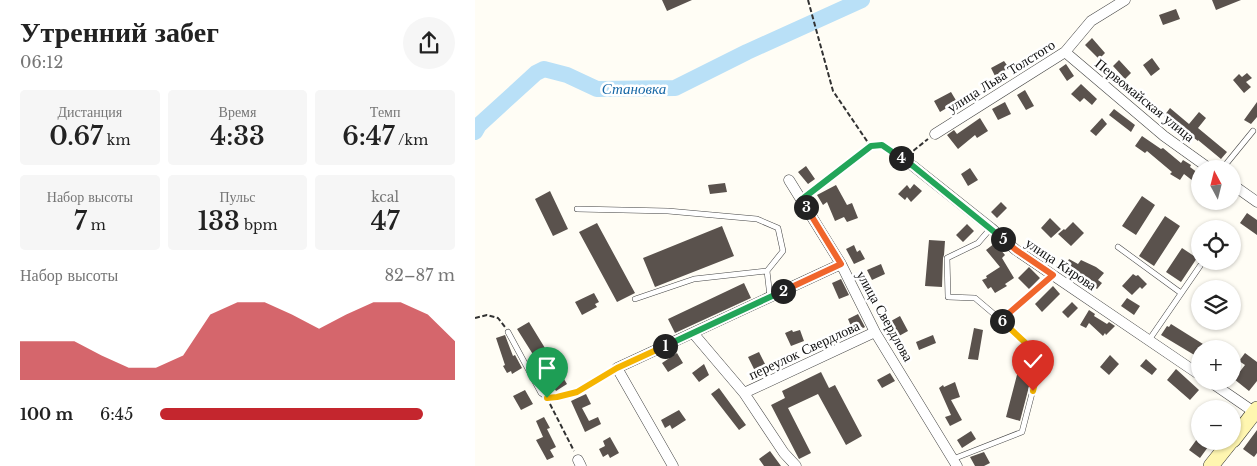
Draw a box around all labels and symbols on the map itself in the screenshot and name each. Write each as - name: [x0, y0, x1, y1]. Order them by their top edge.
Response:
- street label: улица Льва Толстого: [944, 36, 1058, 116]
- street label: Первомайская улица: [1092, 54, 1199, 146]
- water label: Становка: [602, 79, 666, 98]
- pin: 4: [889, 146, 913, 170]
- north arrow: [1191, 160, 1241, 210]
- pin: 3: [793, 194, 819, 220]
- pin: 5: [991, 226, 1015, 252]
- street label: улица Кирова: [1022, 234, 1101, 295]
- street label: улица Свердлова: [853, 267, 918, 365]
- pin: 2: [771, 278, 795, 304]
- pin: 6: [989, 308, 1015, 334]
- street label: переулок Свердлова: [746, 316, 863, 384]
- pin: 1: [653, 334, 677, 358]
- pin: [1012, 340, 1054, 391]
- pin: [526, 347, 568, 398]

